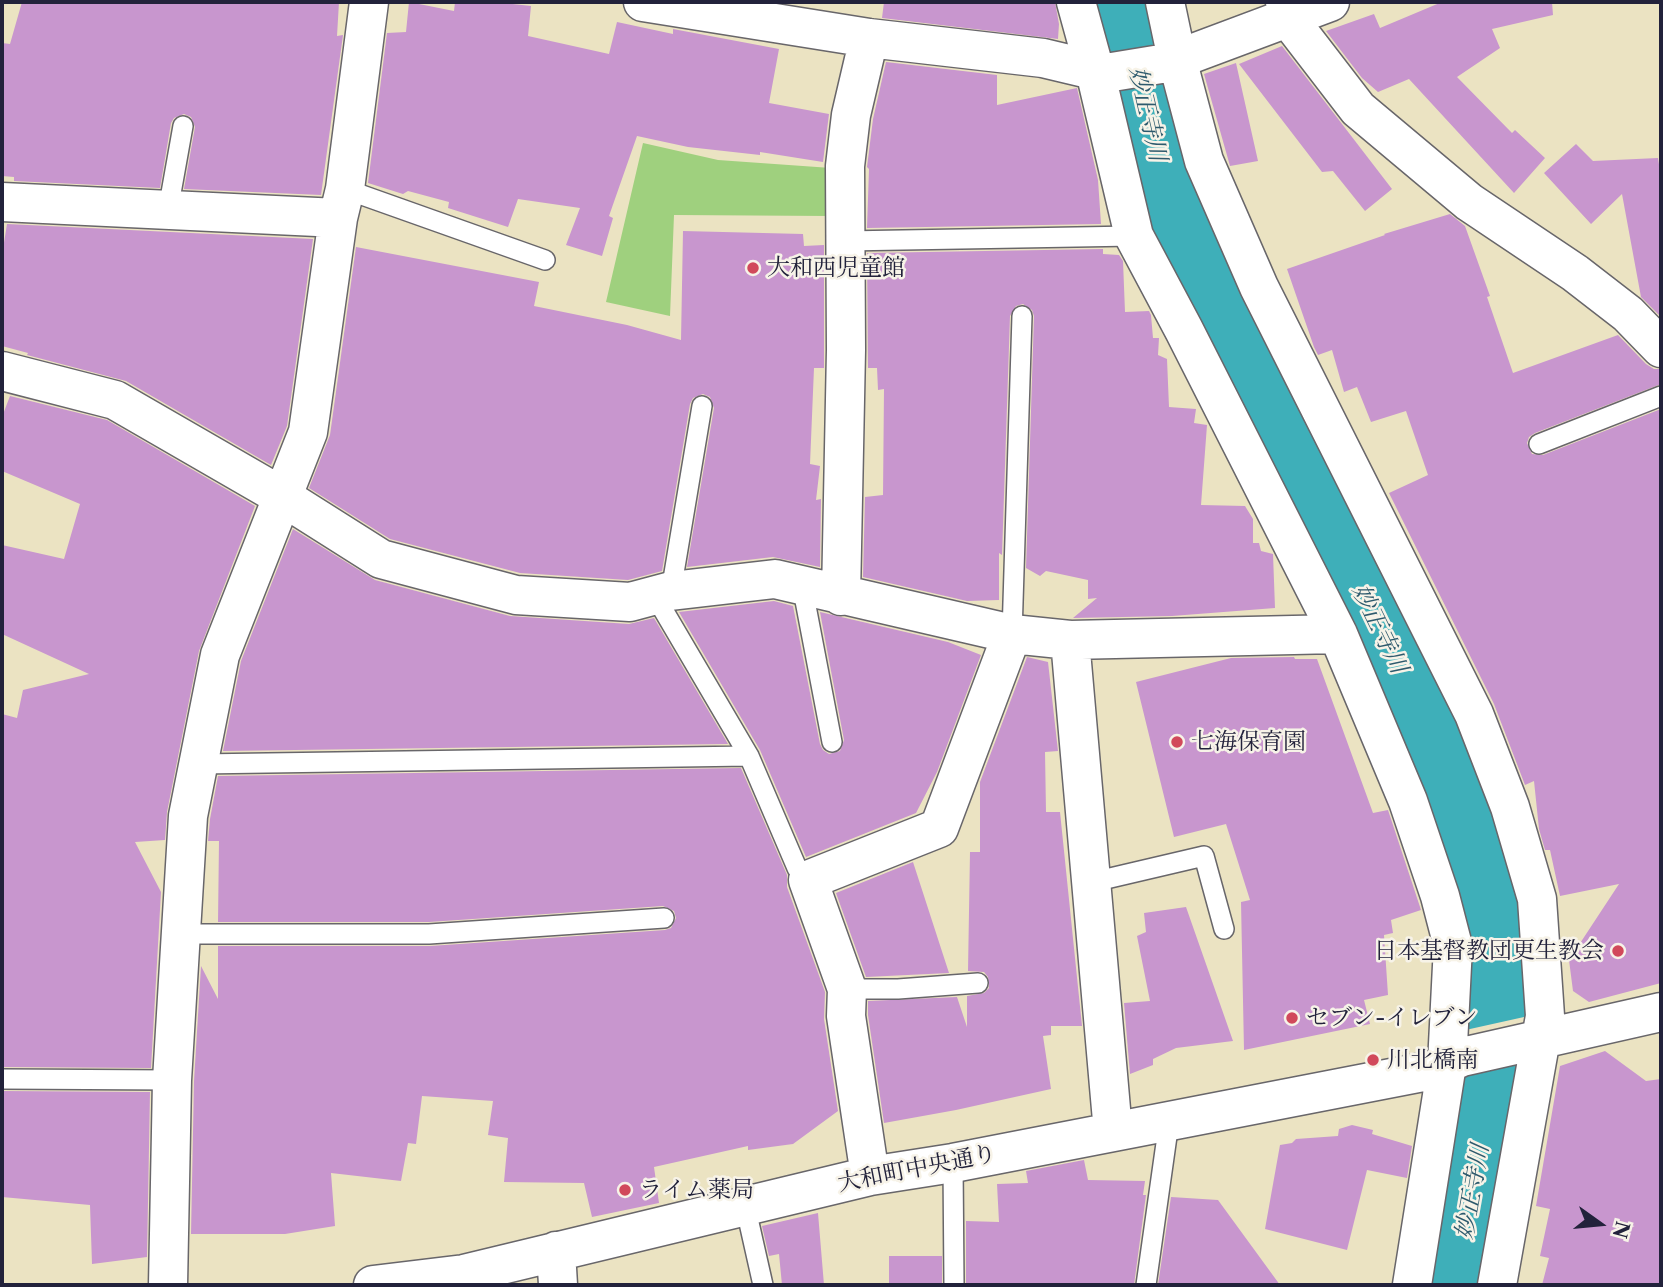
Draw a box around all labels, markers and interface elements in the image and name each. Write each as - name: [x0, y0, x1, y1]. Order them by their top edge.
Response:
- water label: 妙正寺川: [1122, 64, 1172, 164]
- place label: 大和西児童館: [767, 254, 905, 282]
- marker: 大和西児童館: [745, 260, 761, 276]
- water label: 妙正寺川: [1345, 580, 1413, 678]
- place label: 七海保育園: [1191, 728, 1306, 756]
- marker: 七海保育園: [1169, 734, 1185, 750]
- place label: 日本基督教団更生教会: [1374, 937, 1604, 965]
- marker: 日本基督教団更生教会: [1610, 943, 1626, 959]
- place label: セブン-イレブン: [1306, 1004, 1478, 1032]
- marker: セブン-イレブン: [1284, 1010, 1300, 1026]
- place label: 川北橋南: [1387, 1046, 1479, 1074]
- marker: 川北橋南: [1365, 1052, 1381, 1068]
- street label: 大和町中央通り: [835, 1140, 999, 1198]
- water label: 妙正寺川: [1450, 1142, 1496, 1242]
- place label: ライム薬局: [639, 1176, 754, 1204]
- marker: ライム薬局: [617, 1182, 633, 1198]
- north arrow: [1565, 1189, 1635, 1259]
- text: N: [1608, 1219, 1634, 1241]

